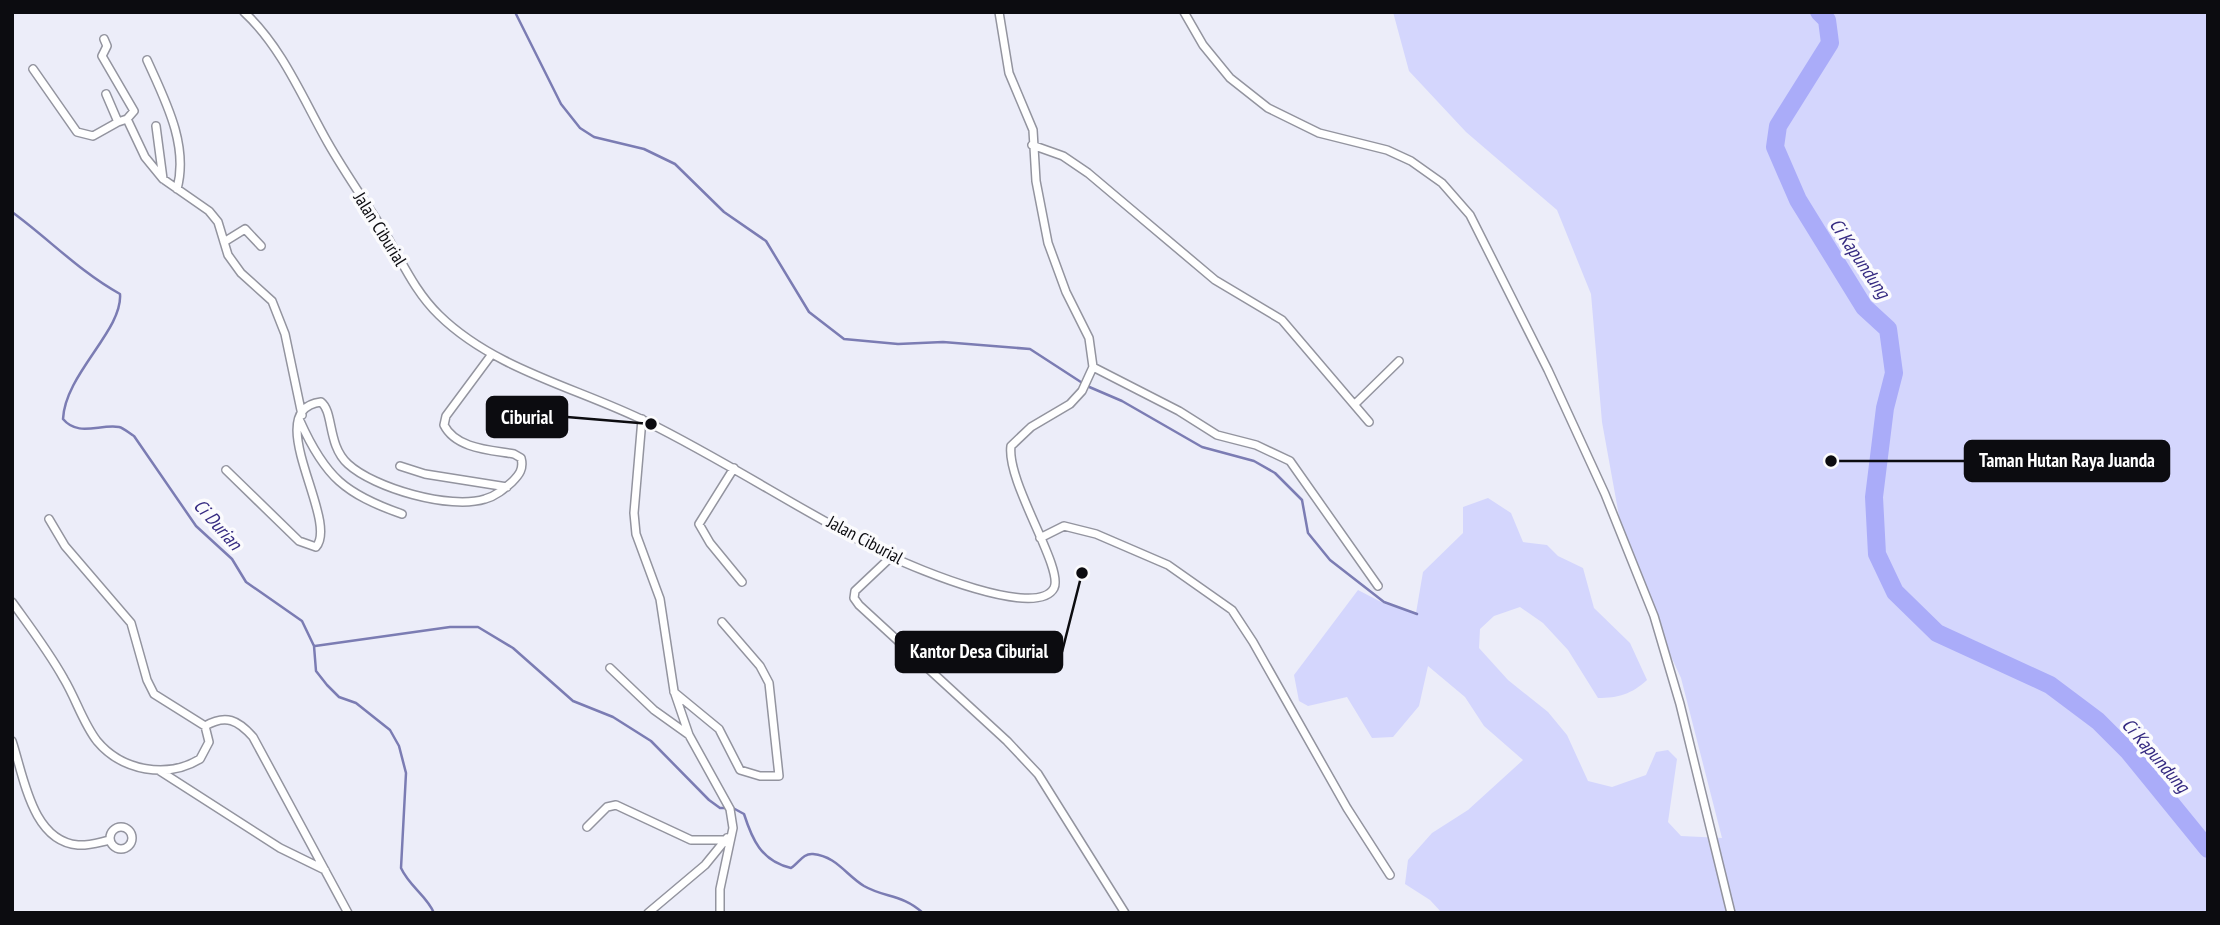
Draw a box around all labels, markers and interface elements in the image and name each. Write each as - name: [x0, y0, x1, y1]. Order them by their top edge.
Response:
- street label: Jalan Ciburial: [348, 187, 413, 271]
- water label: Ci Kapundung: [1825, 213, 1896, 304]
- callout: Ciburial: [487, 397, 567, 437]
- text: Ciburial: [501, 405, 553, 429]
- callout: Taman Hutan Raya Juanda: [1965, 441, 2169, 481]
- text: Taman Hutan Raya Juanda: [1979, 448, 2155, 472]
- water label: Ci Durian: [189, 494, 248, 556]
- street label: Jalan Ciburial: [822, 510, 908, 569]
- callout: Kantor Desa Ciburial: [896, 632, 1062, 672]
- text: Kantor Desa Ciburial: [910, 639, 1048, 663]
- water label: Ci Kapundung: [2117, 713, 2196, 799]

